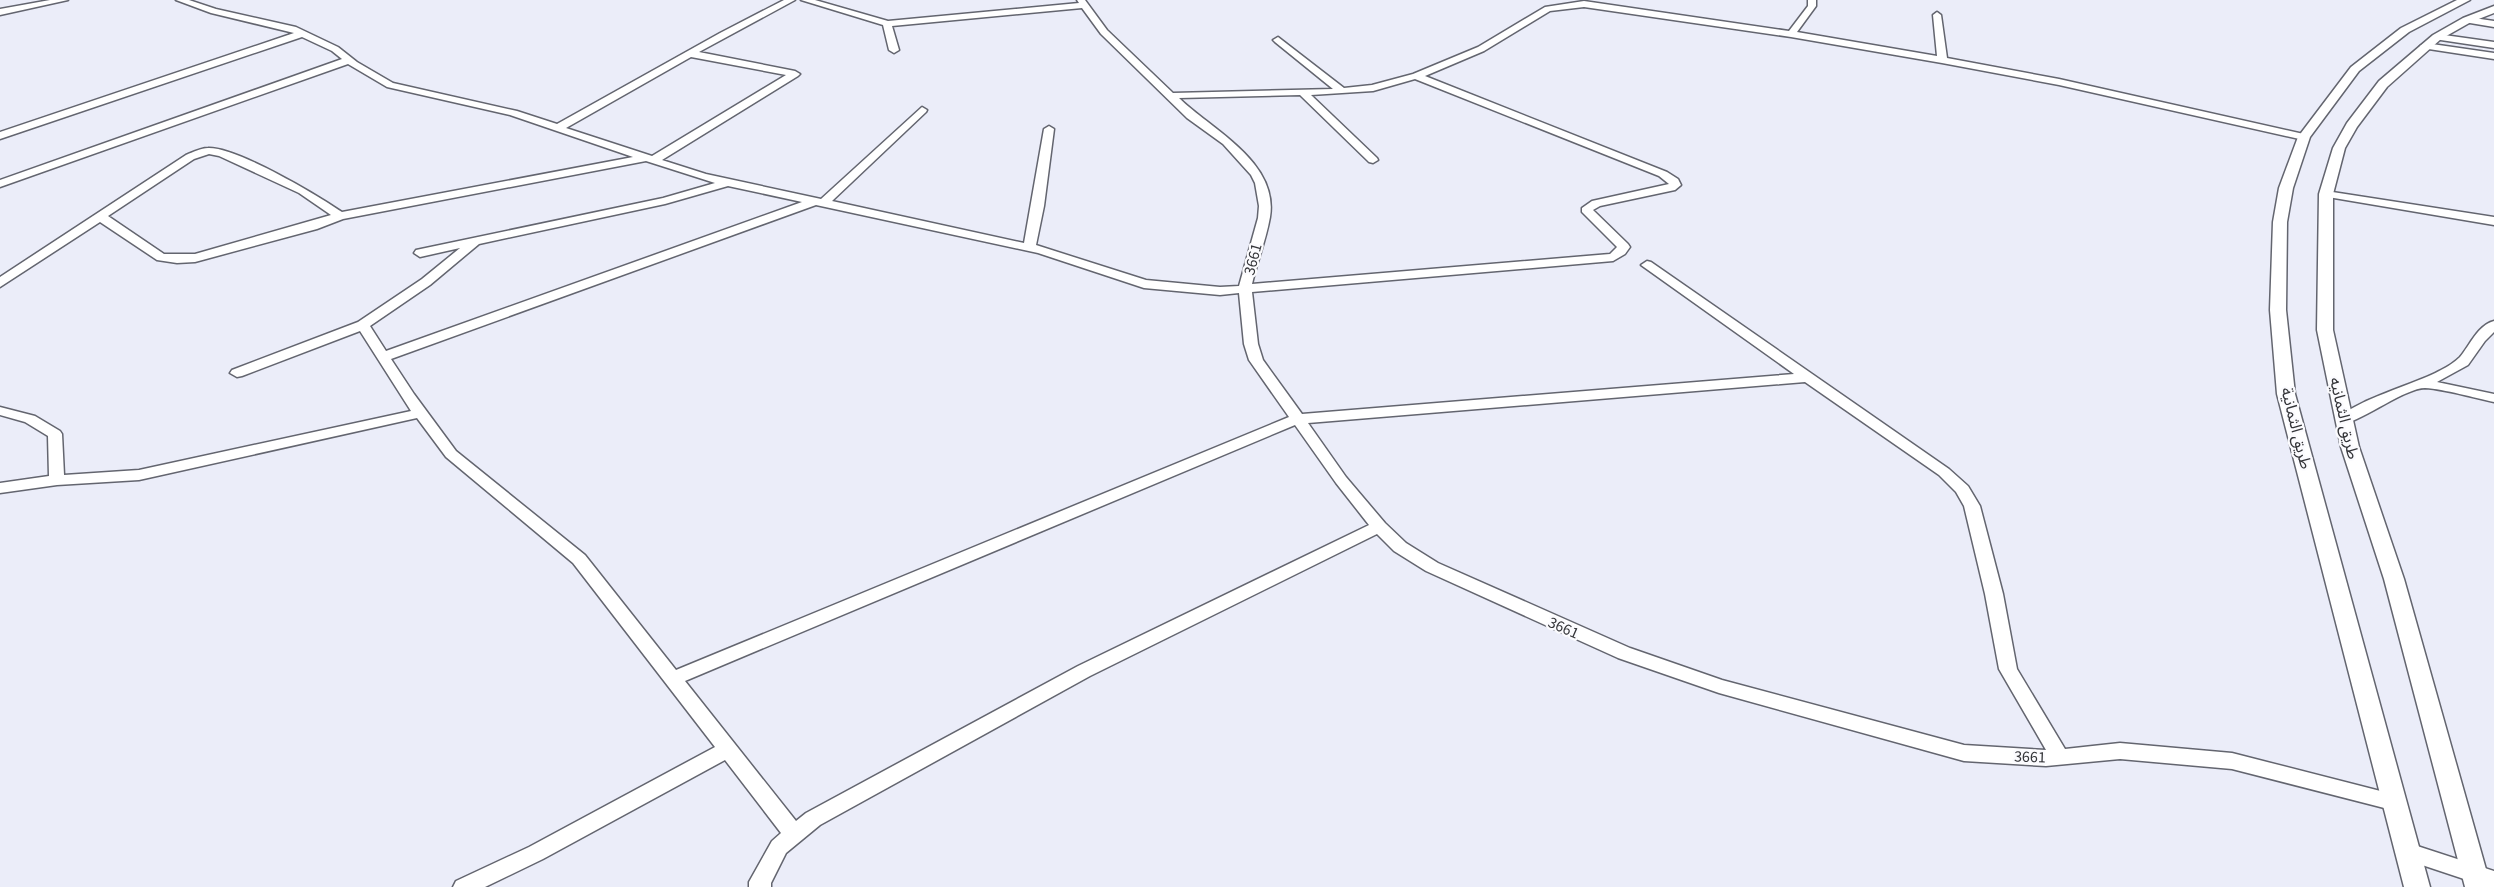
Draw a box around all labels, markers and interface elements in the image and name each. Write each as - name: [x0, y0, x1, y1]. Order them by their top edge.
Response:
- street label: 3661: [1238, 241, 1268, 277]
- street label: طريق الثمانيه: [2324, 375, 2364, 462]
- street label: طريق الثمانية: [2275, 385, 2317, 472]
- street label: 3661: [1545, 611, 1583, 644]
- street label: 3661: [2014, 745, 2046, 769]

